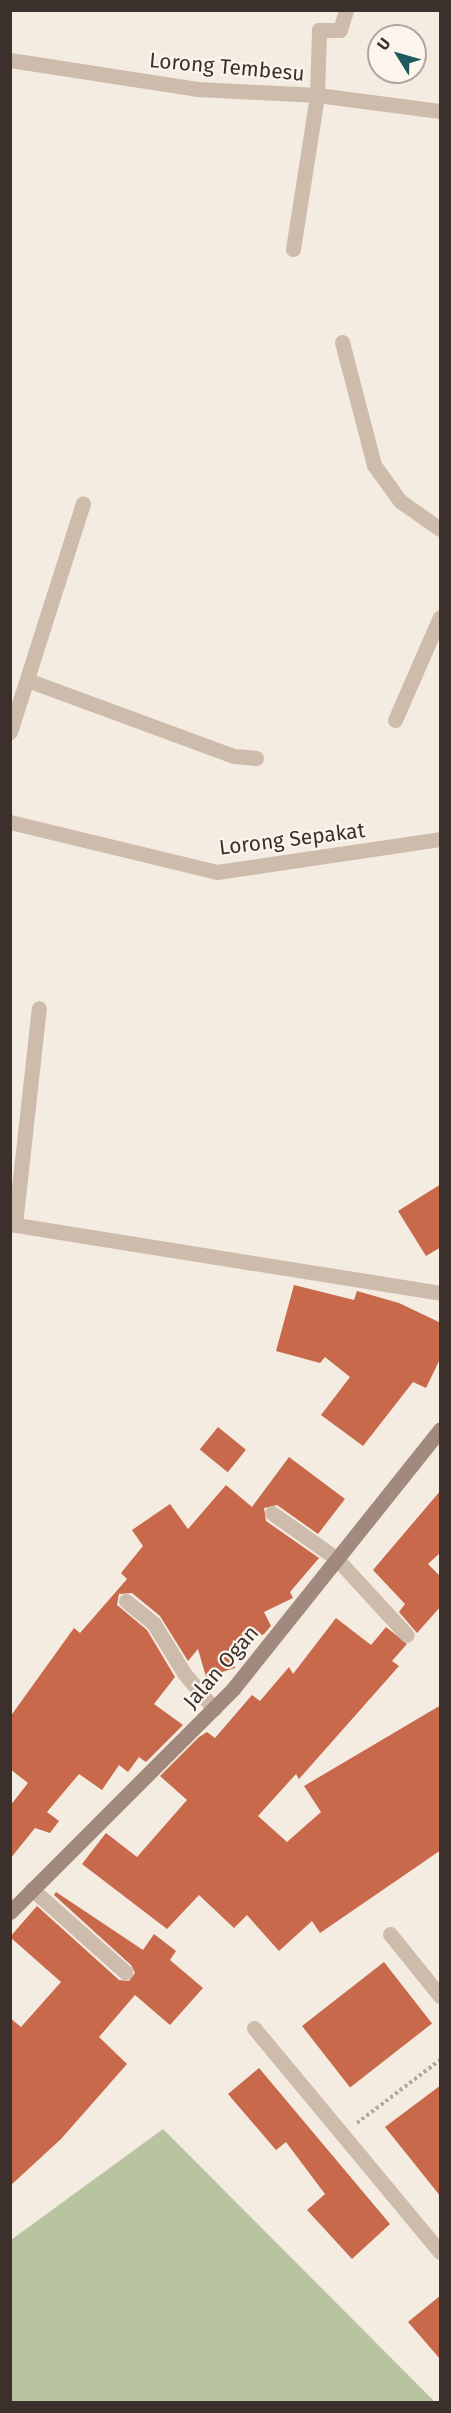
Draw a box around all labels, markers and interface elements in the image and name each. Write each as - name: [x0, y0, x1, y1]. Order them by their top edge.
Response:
- north arrow: [367, 24, 427, 84]
- text: U: [373, 34, 395, 54]
- street label: Lorong Tembesu: [148, 48, 306, 86]
- street label: Lorong Sepakat: [218, 818, 366, 860]
- street label: Jalan Ogan: [178, 1620, 264, 1714]

